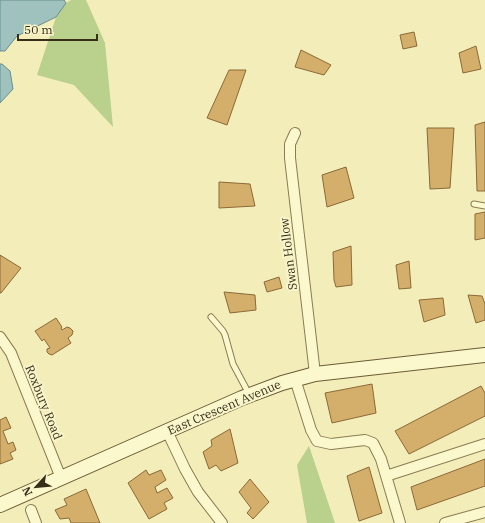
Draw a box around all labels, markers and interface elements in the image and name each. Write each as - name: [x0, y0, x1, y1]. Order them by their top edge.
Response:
- scale bar: [18, 16, 97, 42]
- text: 50 m: [24, 22, 53, 37]
- street label: Swan Hollow: [276, 216, 300, 291]
- street label: Roxbury Road: [22, 362, 66, 442]
- street label: East Crescent Avenue: [165, 376, 283, 438]
- north arrow: [16, 467, 56, 507]
- text: N: [19, 484, 35, 499]

